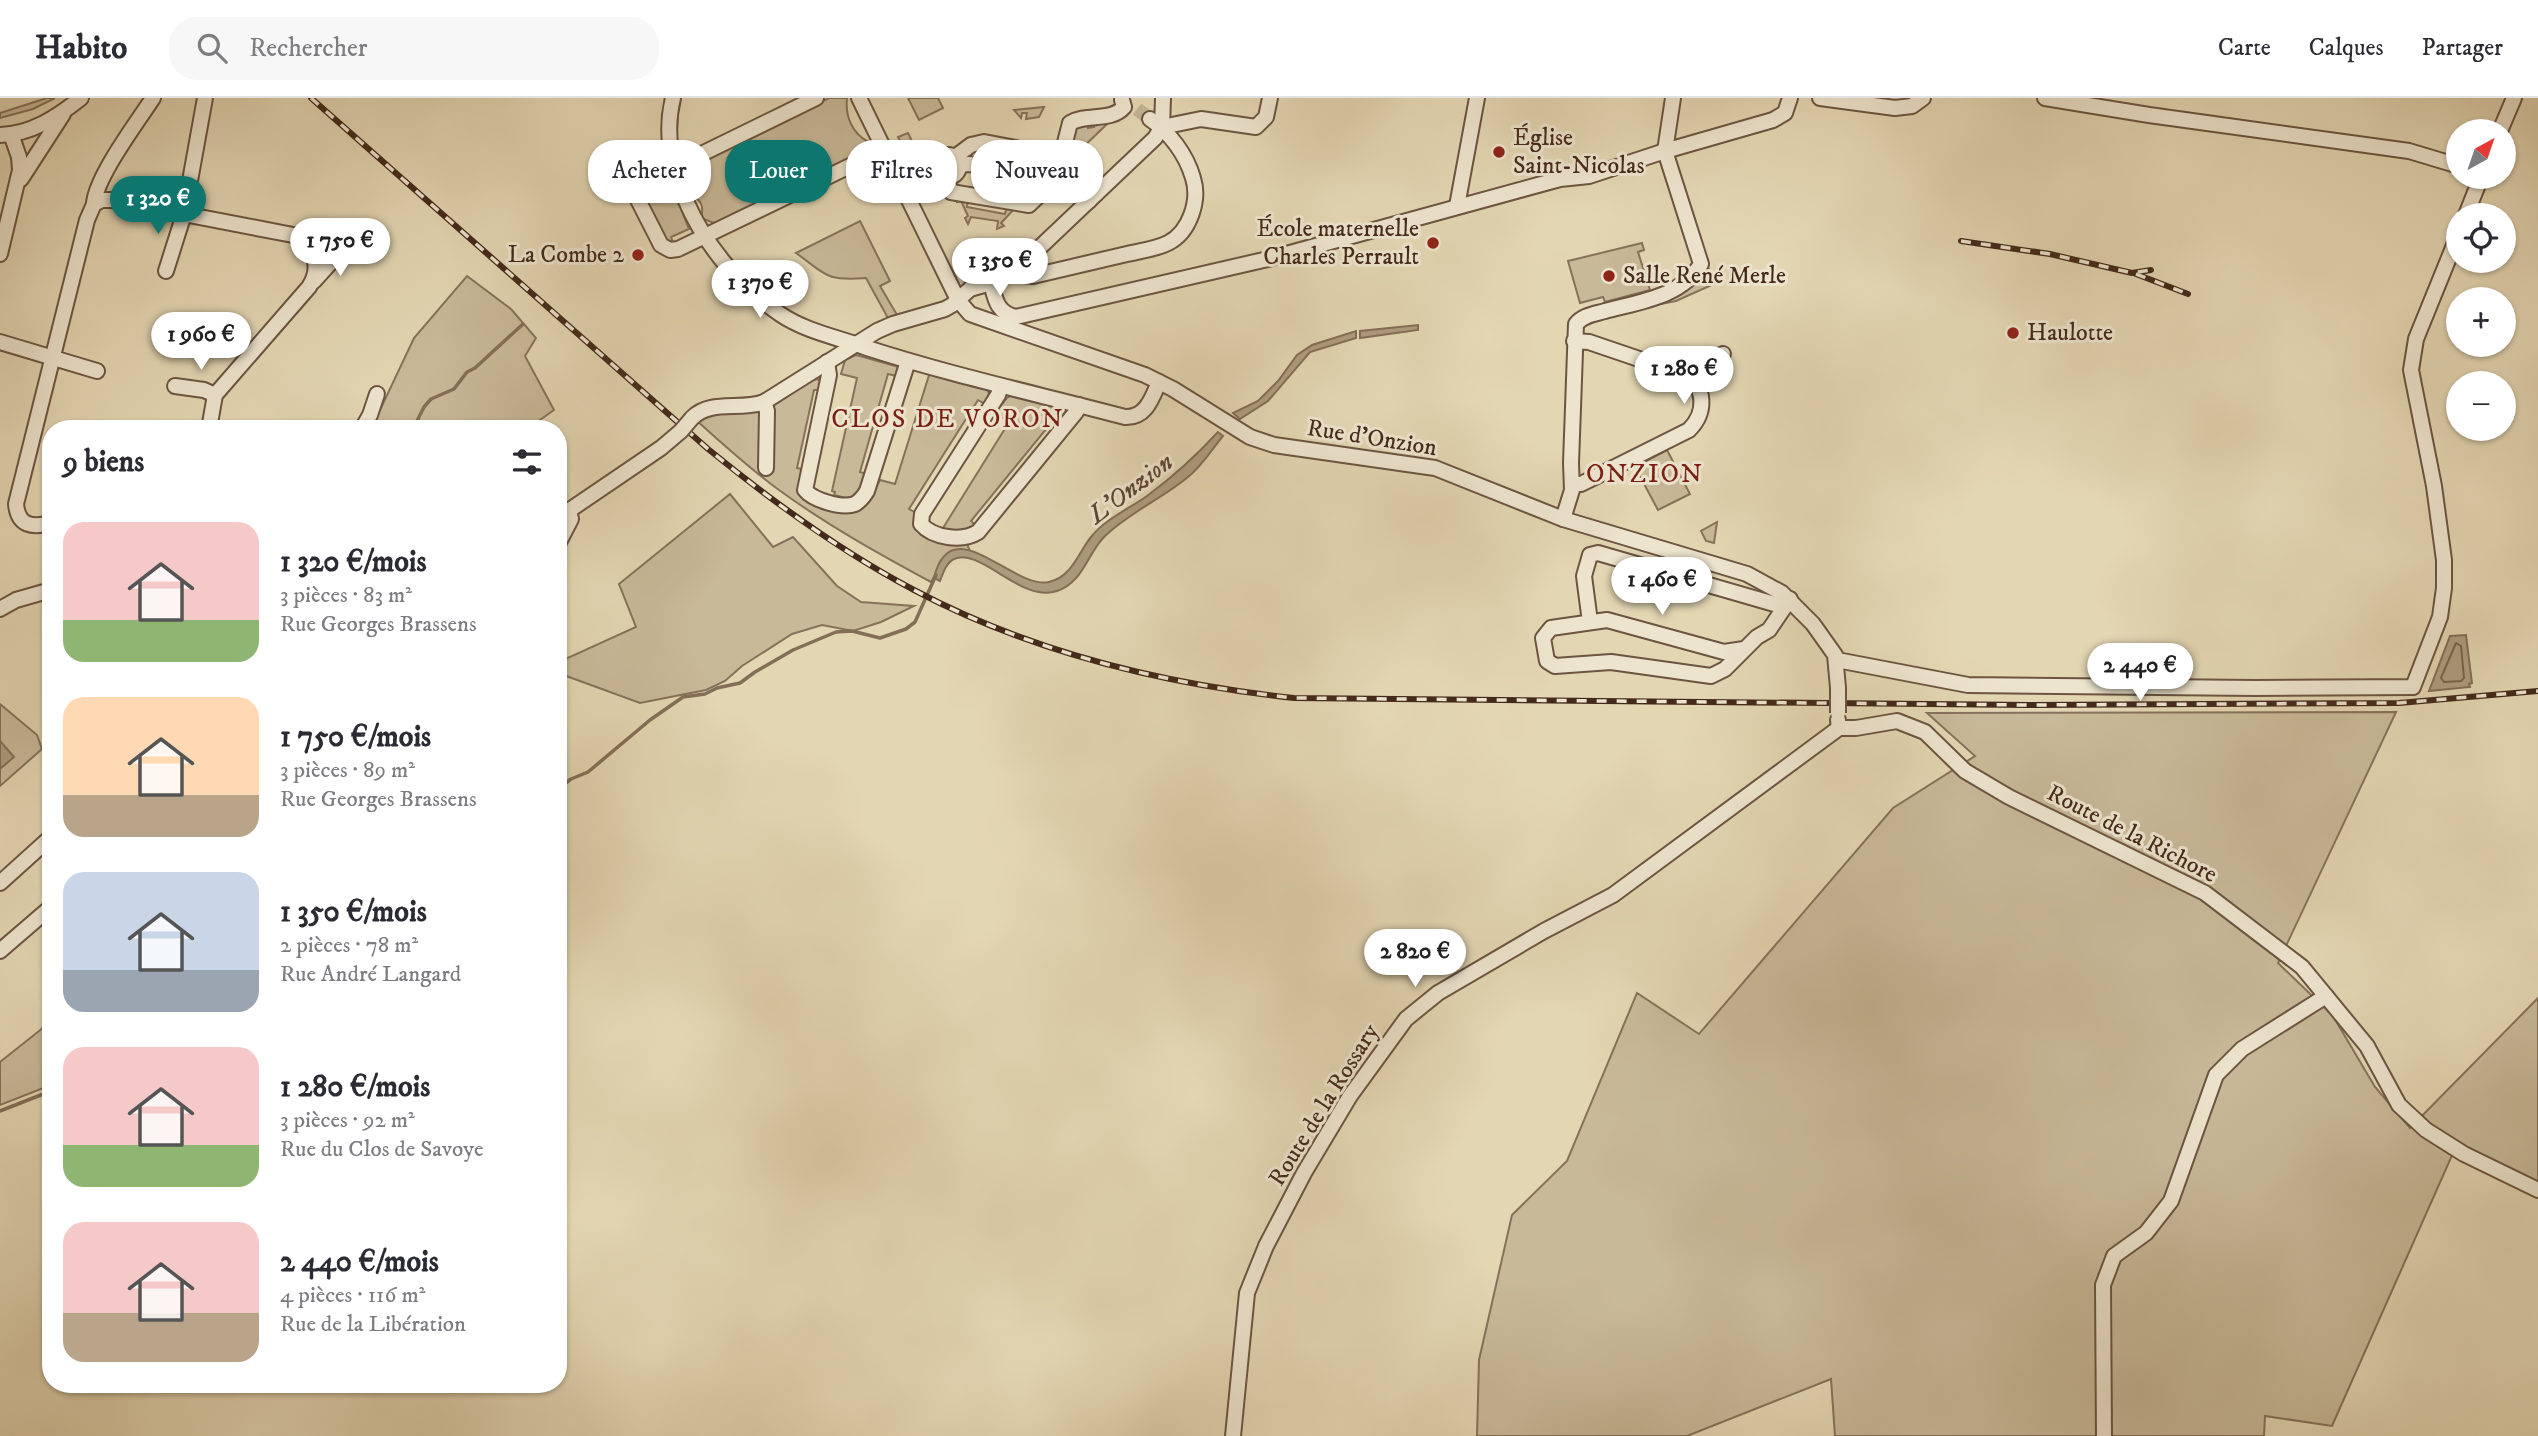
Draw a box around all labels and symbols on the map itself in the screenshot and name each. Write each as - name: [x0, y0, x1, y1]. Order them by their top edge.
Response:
- north arrow: [2446, 119, 2516, 189]
- place label: Église Saint-Nicolas: [1513, 123, 1644, 181]
- marker: Église Saint-Nicolas: [1491, 144, 1507, 160]
- pin: 1 320 €: [93, 176, 223, 236]
- place label: École maternelle Charles Perrault: [1256, 214, 1419, 272]
- pin: 1 750 €: [275, 218, 405, 278]
- marker: École maternelle Charles Perrault: [1425, 235, 1441, 251]
- pin: 1 350 €: [935, 238, 1065, 298]
- place label: La Combe 2: [508, 240, 624, 270]
- marker: La Combe 2: [630, 247, 646, 263]
- pin: 1 370 €: [695, 260, 825, 320]
- place label: Salle René Merle: [1623, 261, 1786, 291]
- marker: Salle René Merle: [1601, 268, 1617, 284]
- pin: 1 960 €: [136, 313, 266, 372]
- place label: Haulotte: [2027, 318, 2113, 348]
- marker: Haulotte: [2005, 325, 2021, 341]
- pin: 1 280 €: [1619, 346, 1749, 406]
- district label: CLOS DE VORON: [831, 403, 1065, 436]
- street label: Rue d'Onzion: [1305, 413, 1440, 463]
- water label: L'Onzion: [1080, 446, 1180, 533]
- district label: ONZION: [1586, 458, 1704, 491]
- pin: 1 460 €: [1597, 558, 1727, 617]
- pin: 2 440 €: [2075, 644, 2205, 703]
- street label: Route de la Richore: [2042, 778, 2222, 890]
- pin: 2 820 €: [1350, 930, 1480, 989]
- street label: Route de la Rossary: [1262, 1018, 1386, 1192]

